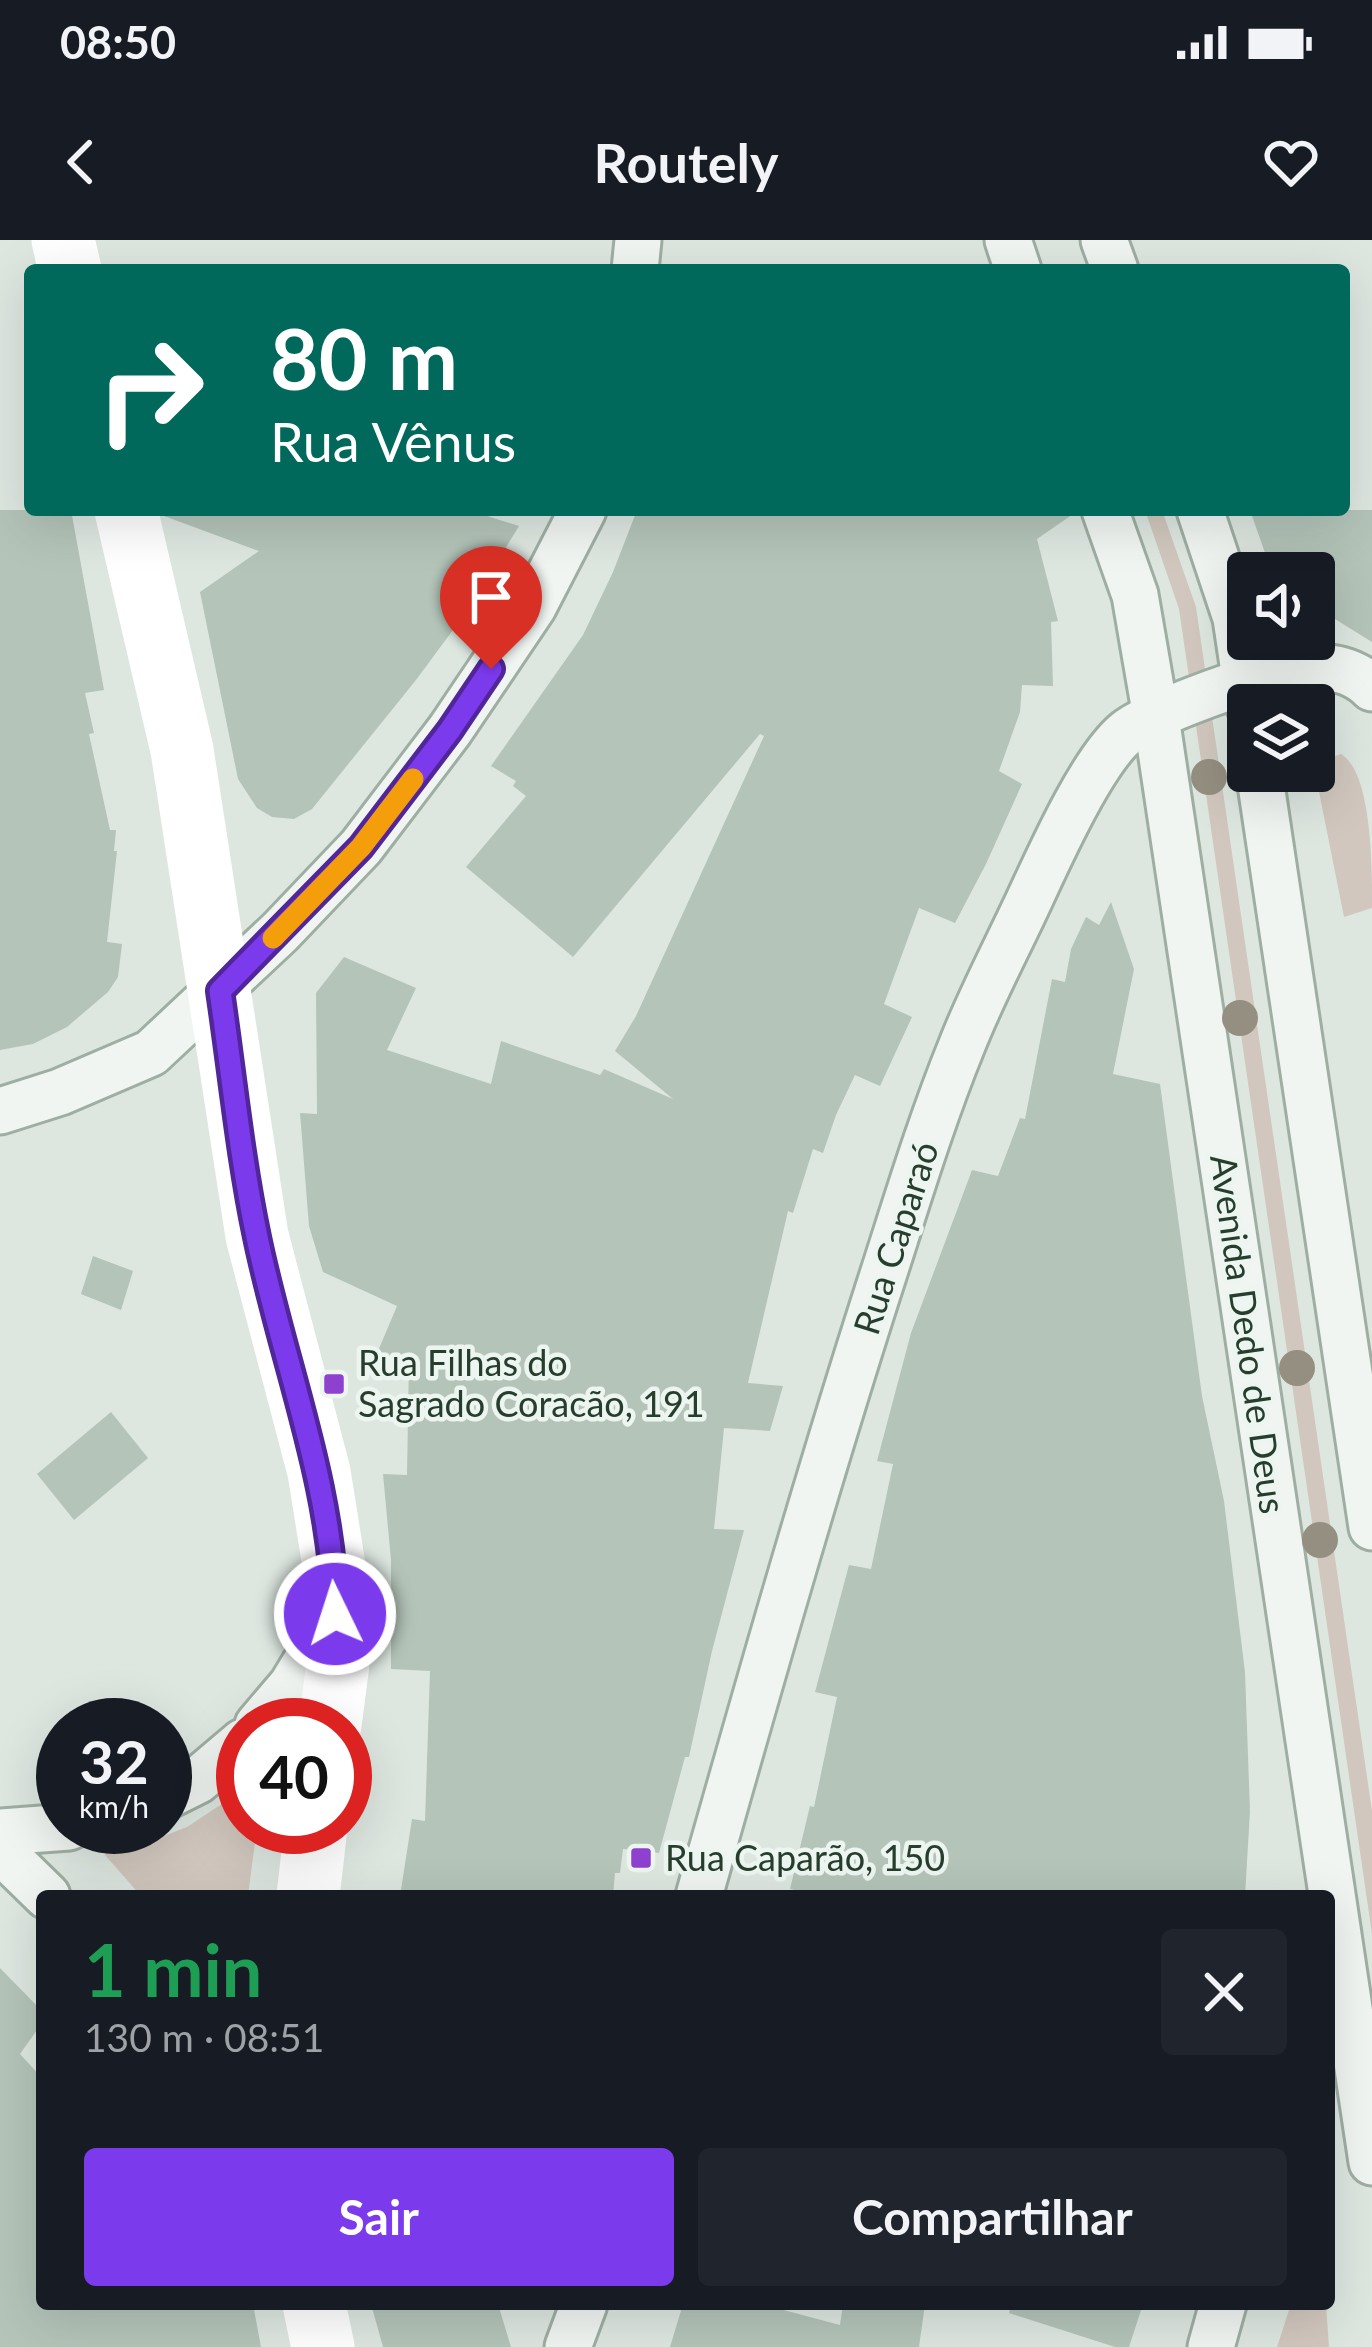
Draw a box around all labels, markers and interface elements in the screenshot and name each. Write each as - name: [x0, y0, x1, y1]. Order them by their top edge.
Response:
- text: 08:50: [60, 15, 176, 69]
- icon: back: [48, 129, 114, 195]
- icon: heart: [1258, 129, 1324, 195]
- text: Routely: [593, 130, 779, 195]
- text: 80 m: [270, 307, 458, 408]
- icon: right: [72, 312, 228, 468]
- text: Rua Vênus: [270, 409, 516, 474]
- pin: [440, 546, 542, 669]
- map controls: [1227, 552, 1335, 792]
- button: sound: [1227, 552, 1335, 660]
- icon: arrive: [458, 564, 524, 630]
- button: layers: [1227, 684, 1335, 792]
- street label: Rua Caparaó: [843, 1136, 947, 1340]
- street label: Avenida Dedo de Deus: [1202, 1152, 1296, 1516]
- place label: Rua Filhas do Sagrado Coracão, 191: [358, 1340, 705, 1425]
- marker: Rua Filhas do Sagrado Coracão, 191: [321, 1371, 347, 1397]
- position arrow: [272, 1551, 398, 1677]
- speed limit sign: 40: [216, 1698, 372, 1854]
- text: 32: [79, 1725, 149, 1797]
- text: km/h: [79, 1788, 149, 1824]
- place label: Rua Caparão, 150: [665, 1835, 945, 1879]
- marker: Rua Caparão, 150: [628, 1845, 654, 1871]
- text: 1 min: [84, 1926, 262, 2012]
- button: close: [1161, 1929, 1287, 2055]
- text: 130 m · 08:51: [84, 2014, 324, 2060]
- button: Sair: [84, 2148, 674, 2286]
- button: Compartilhar: [698, 2148, 1287, 2286]

